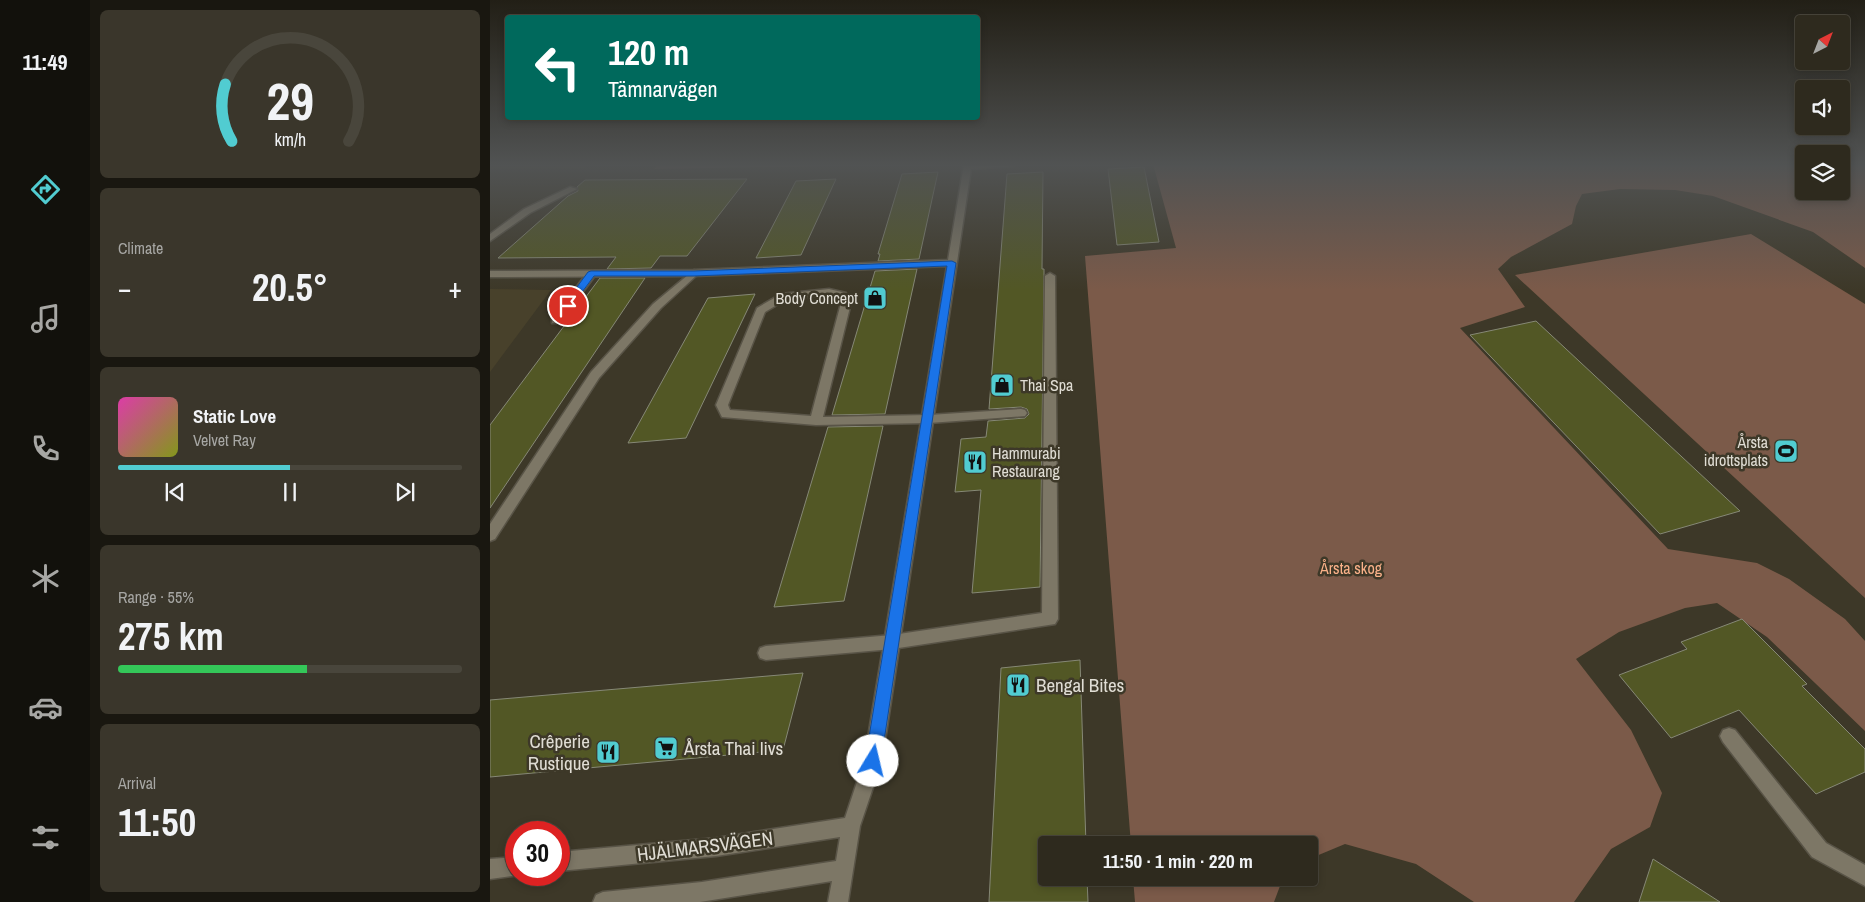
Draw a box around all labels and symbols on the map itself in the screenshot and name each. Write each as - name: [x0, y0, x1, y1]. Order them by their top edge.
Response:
- north arrow: [1795, 15, 1850, 70]
- pin: [547, 285, 589, 327]
- shop icon: Body Concept: [862, 285, 888, 311]
- place label: Body Concept: [776, 287, 858, 309]
- shop icon: Thai Spa: [989, 372, 1015, 398]
- place label: Thai Spa: [1020, 374, 1074, 396]
- place label: Årsta idrottsplats: [1704, 431, 1769, 471]
- sports icon: Årsta idrottsplats: [1773, 438, 1799, 464]
- place label: Hammurabi Restaurang: [992, 442, 1061, 482]
- restaurant icon: Hammurabi Restaurang: [962, 449, 988, 475]
- park label: Årsta skog: [1319, 557, 1383, 579]
- restaurant icon: Bengal Bites: [1005, 672, 1031, 698]
- place label: Bengal Bites: [1036, 672, 1125, 698]
- place label: Crêperie Rustique: [528, 728, 590, 776]
- position arrow: [846, 734, 898, 786]
- supermarket icon: Årsta Thai livs: [653, 735, 679, 761]
- place label: Årsta Thai livs: [683, 735, 784, 761]
- restaurant icon: Crêperie Rustique: [595, 739, 621, 765]
- speed limit sign: 30: [505, 821, 570, 886]
- street label: HJÄLMARSVÄGEN: [636, 825, 774, 867]

